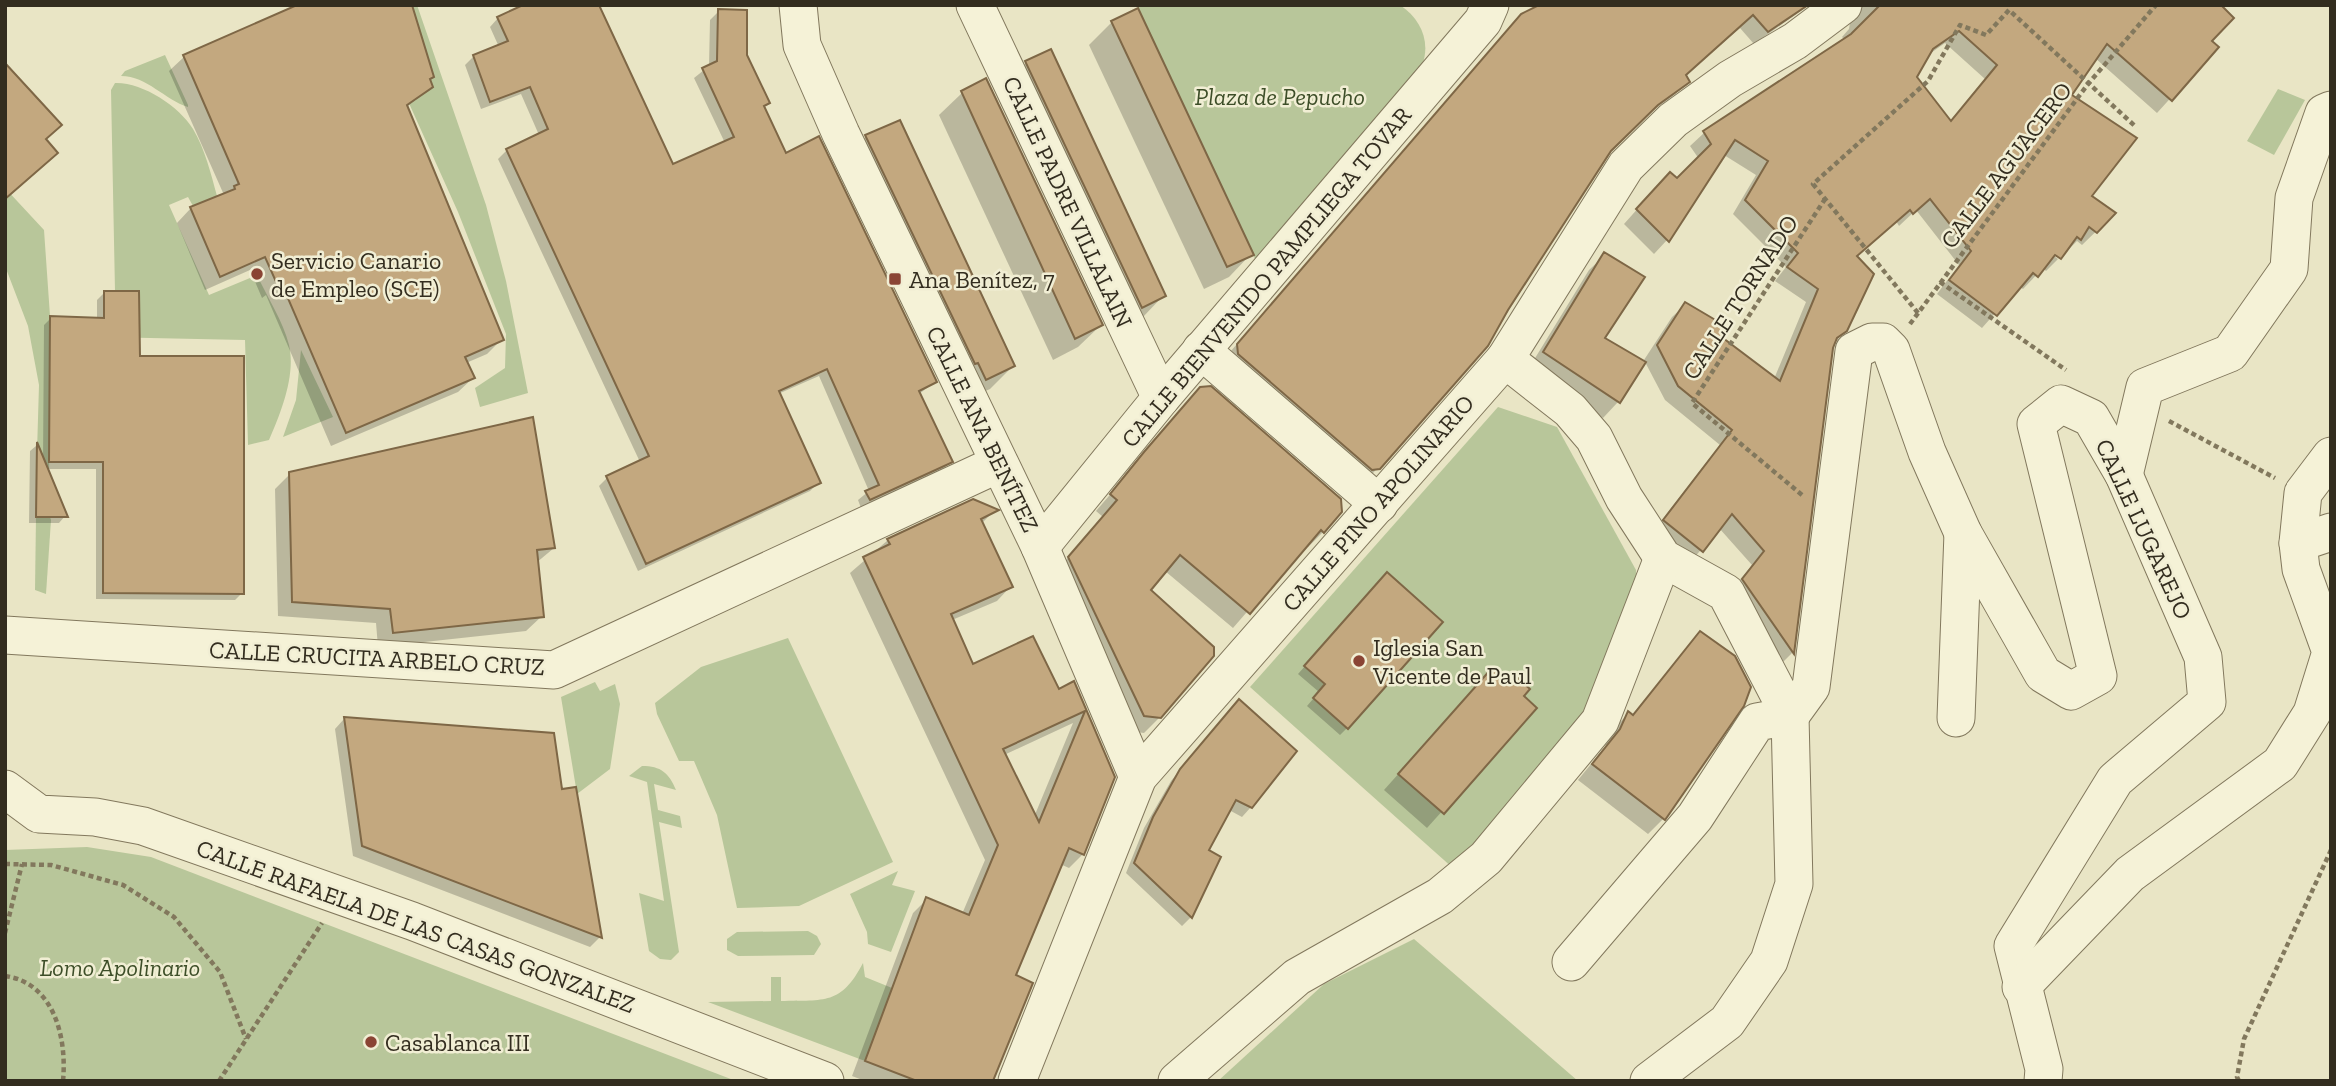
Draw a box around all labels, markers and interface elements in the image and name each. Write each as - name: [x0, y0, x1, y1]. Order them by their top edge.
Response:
- street label: CALLE PADRE VILLALAIN: [997, 72, 1139, 332]
- street label: CALLE AGUACERO: [1934, 76, 2078, 254]
- park label: Plaza de Pepucho: [1195, 82, 1365, 111]
- street label: CALLE BIENVENIDO PAMPLIEGA TOVAR: [1115, 101, 1417, 453]
- street label: CALLE TORNADO: [1676, 209, 1804, 385]
- place label: Servicio Canario de Empleo (SCE): [271, 246, 441, 303]
- place label: Ana Benítez, 7: [909, 265, 1055, 294]
- marker: Servicio Canario de Empleo (SCE): [249, 266, 265, 282]
- marker: Ana Benítez, 7: [887, 271, 903, 287]
- street label: CALLE ANA BENÍTEZ: [920, 321, 1046, 537]
- street label: CALLE PINO APOLINARIO: [1276, 389, 1480, 617]
- street label: CALLE LUGAREJO: [2090, 434, 2198, 624]
- place label: Iglesia San Vicente de Paul: [1372, 633, 1532, 690]
- street label: CALLE CRUCITA ARBELO CRUZ: [208, 635, 546, 681]
- marker: Iglesia San Vicente de Paul: [1351, 653, 1367, 669]
- street label: CALLE RAFAELA DE LAS CASAS GONZALEZ: [193, 833, 639, 1019]
- park label: Lomo Apolinario: [40, 953, 200, 982]
- place label: Casablanca III: [385, 1028, 530, 1057]
- marker: Casablanca III: [363, 1034, 379, 1050]

